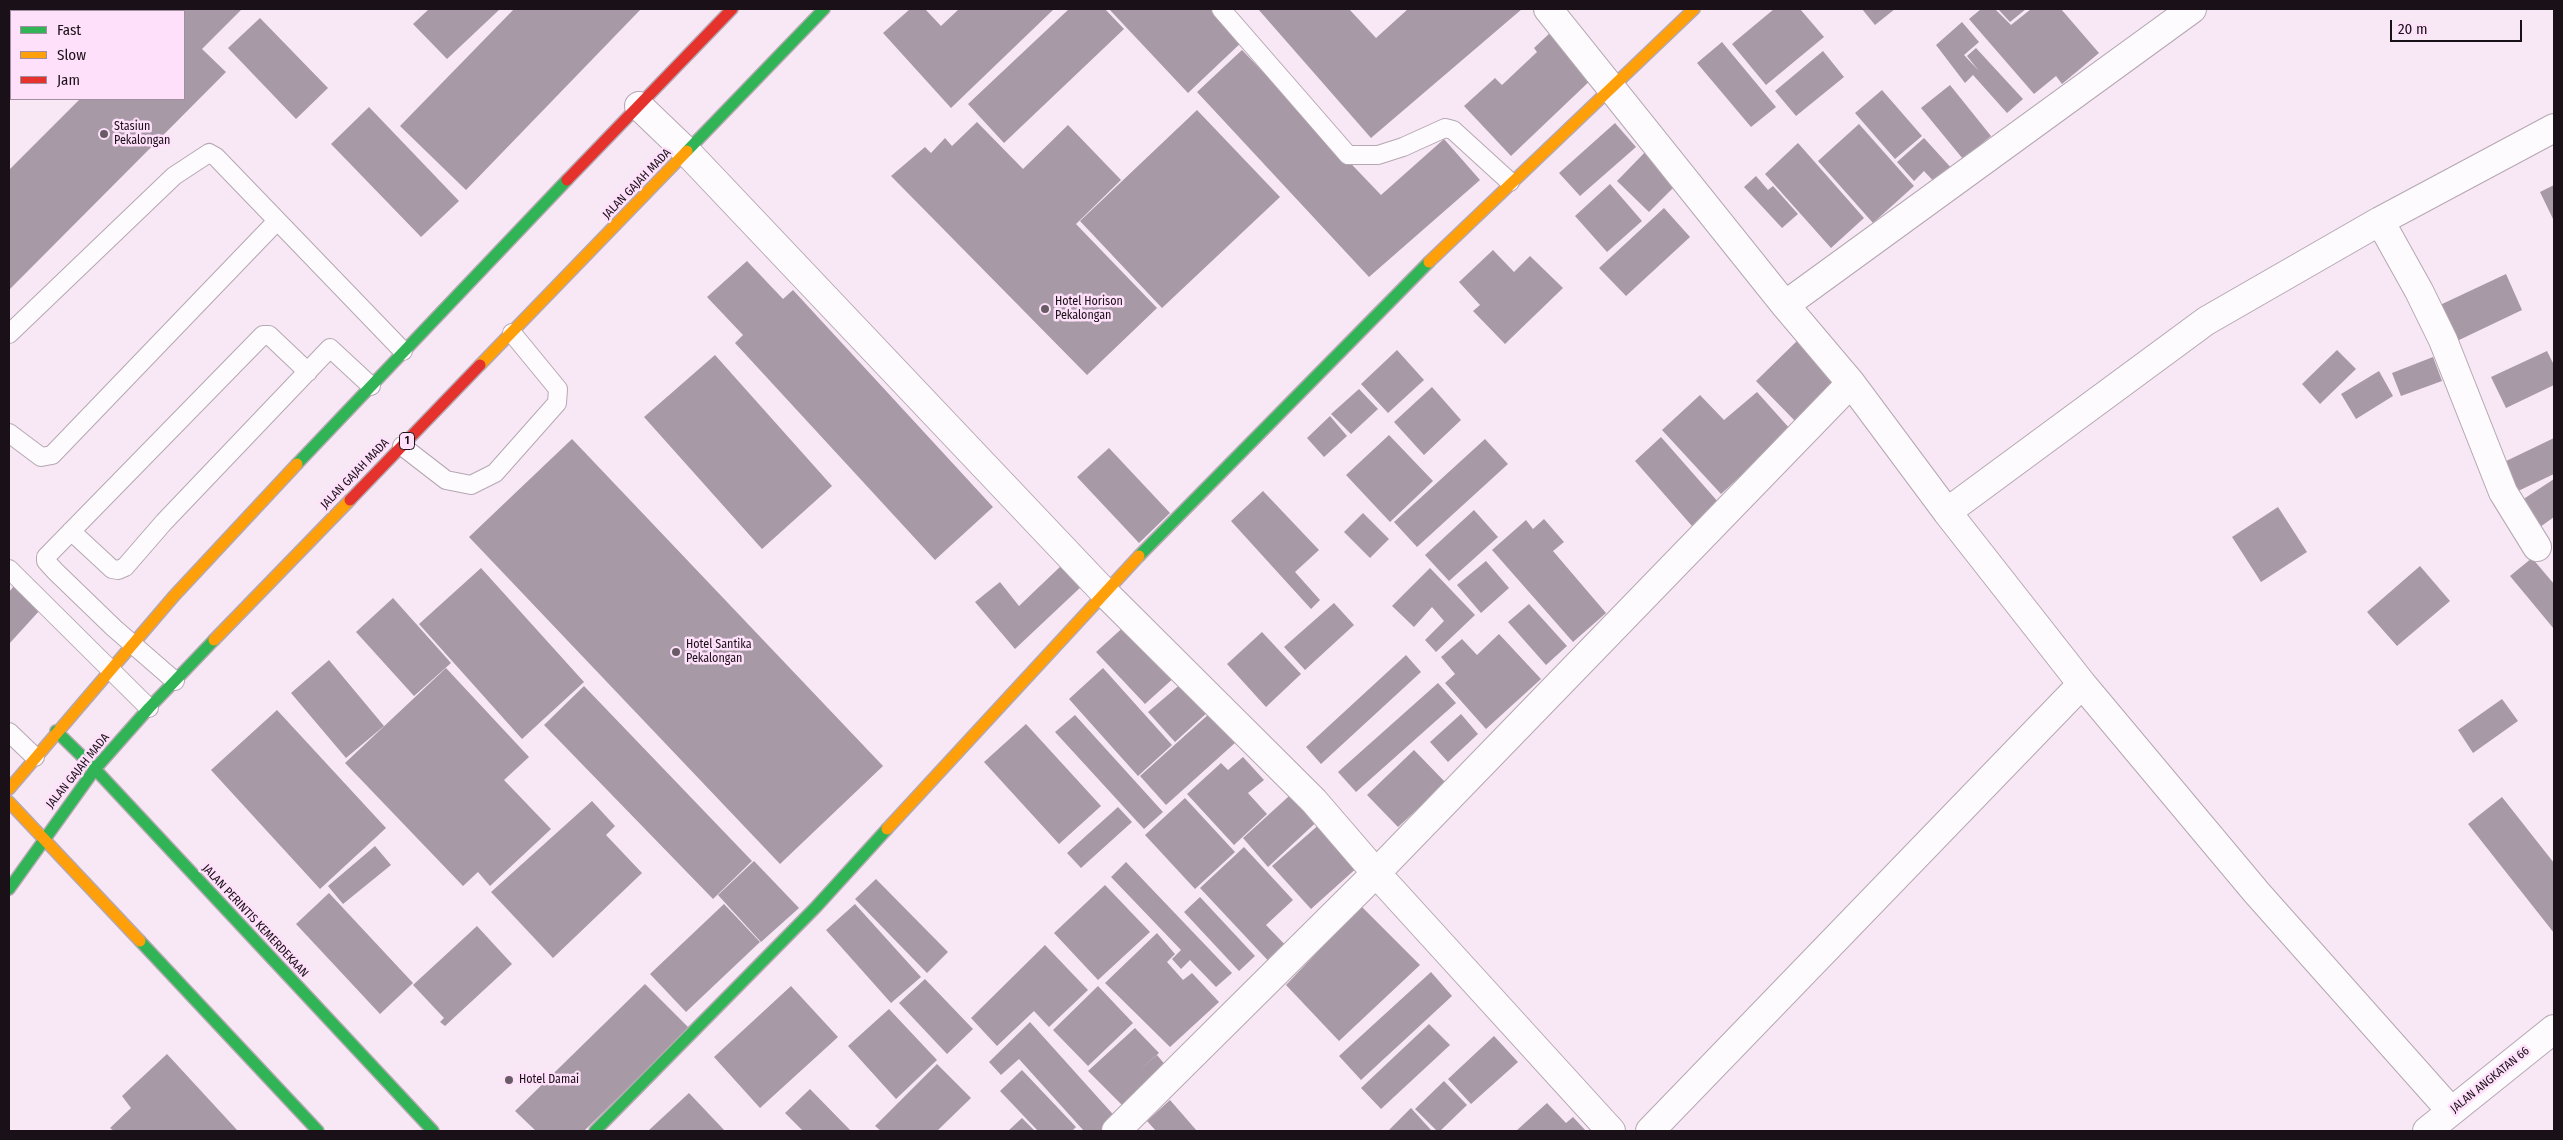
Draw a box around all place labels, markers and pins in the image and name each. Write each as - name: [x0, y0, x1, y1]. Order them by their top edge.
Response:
- place label: Stasiun Pekalongan: [114, 120, 170, 148]
- marker: Stasiun Pekalongan: [98, 128, 110, 140]
- place label: Hotel Horison Pekalongan: [1055, 295, 1123, 323]
- marker: Hotel Horison Pekalongan: [1039, 303, 1051, 315]
- place label: Hotel Santika Pekalongan: [686, 638, 752, 666]
- marker: Hotel Santika Pekalongan: [670, 646, 682, 658]
- place label: Hotel Damai: [519, 1073, 579, 1087]
- marker: Hotel Damai: [503, 1074, 515, 1086]

